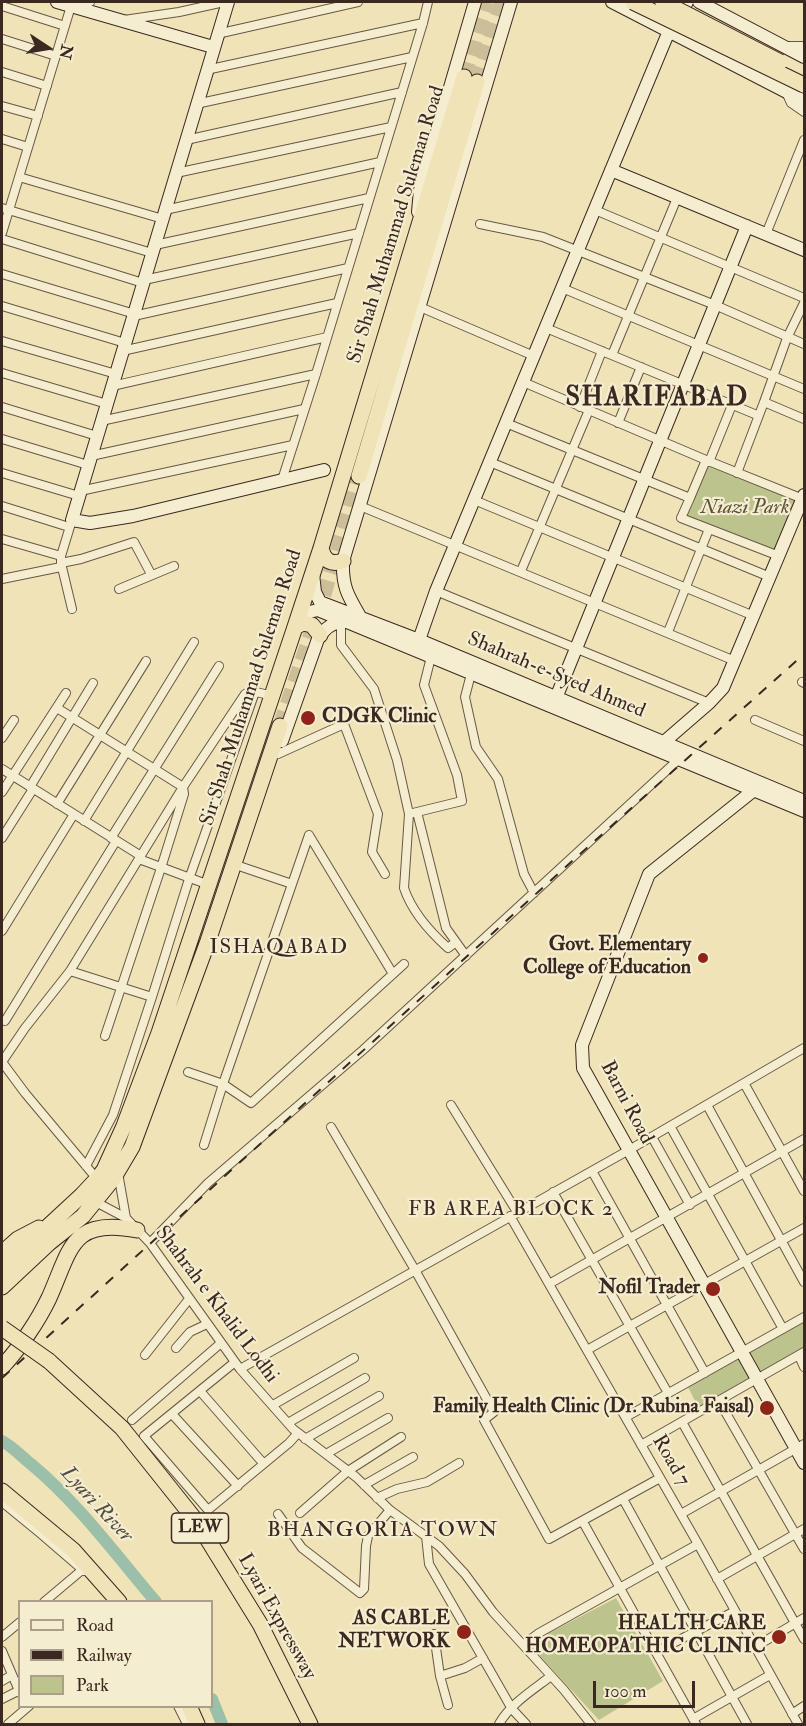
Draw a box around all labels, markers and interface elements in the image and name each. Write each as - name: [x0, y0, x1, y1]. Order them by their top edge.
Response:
- north arrow: [18, 18, 78, 78]
- text: N: [54, 43, 77, 61]
- street label: Sir Shah Muhammad Suleman Road: [343, 83, 451, 367]
- district label: SHARIFABAD: [565, 383, 749, 415]
- park label: Niazi Park: [701, 497, 789, 521]
- street label: Sir Shah Muhammad Suleman Road: [196, 547, 308, 829]
- street label: Shahrah-e-Syed Ahmed: [464, 628, 648, 724]
- place label: CDGK Clinic: [322, 706, 437, 730]
- marker: CDGK Clinic: [299, 709, 317, 727]
- place label: Govt. Elementary College of Education: [523, 934, 691, 981]
- district label: ISHAQABAD: [209, 935, 349, 961]
- marker: Govt. Elementary College of Education: [696, 951, 710, 965]
- street label: Barni Road: [594, 1057, 658, 1149]
- district label: FB AREA BLOCK 2: [408, 1197, 614, 1223]
- street label: Shahrah e Khalid Lodhi: [149, 1222, 283, 1388]
- place label: Nofil Trader: [599, 1277, 700, 1301]
- marker: Nofil Trader: [704, 1280, 722, 1298]
- place label: Family Health Clinic (Dr. Rubina Faisal): [433, 1396, 754, 1420]
- marker: Family Health Clinic (Dr. Rubina Faisal): [758, 1399, 776, 1417]
- street label: Road 7: [646, 1431, 694, 1491]
- water label: Lyari River: [54, 1462, 138, 1548]
- road number: LEW: [172, 1513, 228, 1543]
- district label: BHANGORIA TOWN: [267, 1518, 499, 1544]
- street label: Lyari Expressway: [232, 1550, 320, 1684]
- legend: [18, 1600, 213, 1708]
- place label: AS CABLE NETWORK: [338, 1608, 450, 1655]
- place label: HEALTH CARE HOMEOPATHIC CLINIC: [525, 1613, 766, 1660]
- text: Road: [76, 1614, 114, 1637]
- marker: AS CABLE NETWORK: [455, 1623, 473, 1641]
- marker: HEALTH CARE HOMEOPATHIC CLINIC: [770, 1628, 788, 1646]
- text: Railway: [76, 1644, 132, 1667]
- scale bar: [596, 1669, 698, 1707]
- text: Park: [76, 1674, 109, 1697]
- text: 100 m: [604, 1680, 647, 1703]

